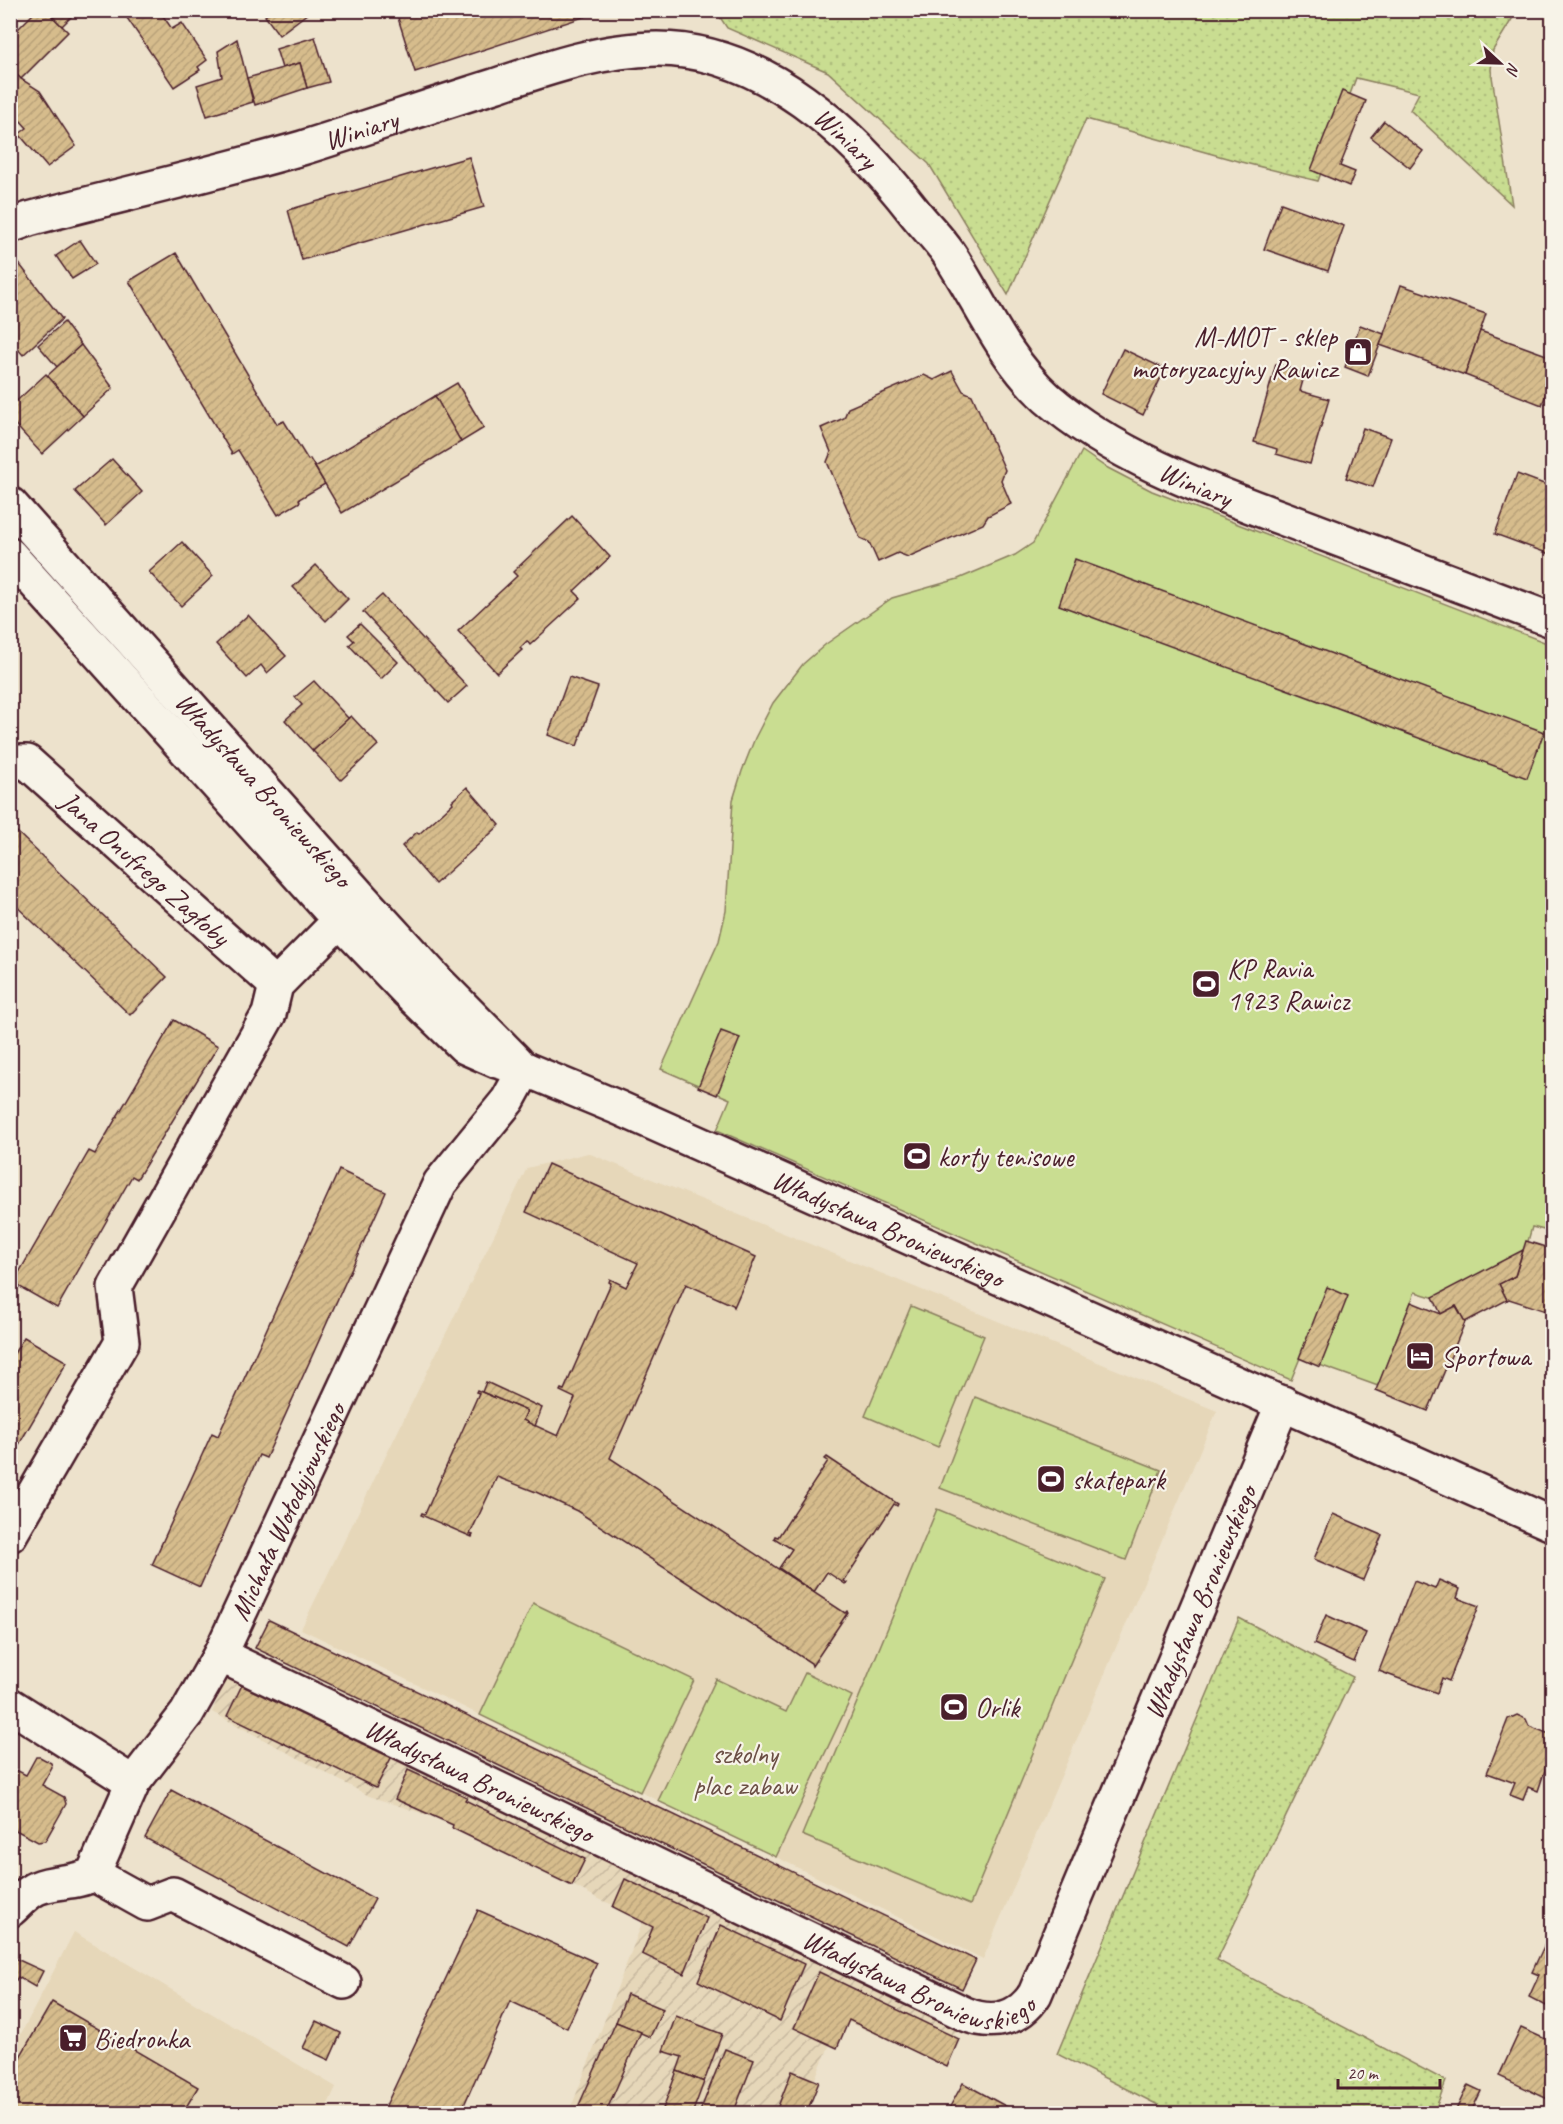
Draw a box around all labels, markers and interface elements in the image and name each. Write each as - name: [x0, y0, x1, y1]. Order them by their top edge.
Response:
- north arrow: [1470, 33, 1530, 93]
- text: N: [1501, 60, 1524, 79]
- street label: Winiary: [807, 99, 887, 178]
- street label: Winiary: [320, 101, 404, 158]
- place label: M-MOT - sklep motoryzacyjny Rawicz: [1131, 319, 1340, 386]
- shop icon: M-MOT - sklep motoryzacyjny Rawicz: [1342, 336, 1374, 368]
- street label: Winiary: [1154, 454, 1239, 516]
- street label: Władysława Broniewskiego: [168, 685, 362, 897]
- street label: Jana Onufrego Zagłoby: [51, 782, 239, 955]
- place label: KP Ravia 1923 Rawicz: [1227, 951, 1351, 1018]
- sports icon: KP Ravia 1923 Rawicz: [1190, 968, 1222, 1000]
- place label: korty tenisowe: [938, 1139, 1075, 1174]
- sports icon: korty tenisowe: [901, 1140, 933, 1172]
- street label: Władysława Broniewskiego: [767, 1162, 1012, 1297]
- place label: Sportowa: [1441, 1339, 1533, 1374]
- hotel icon: Sportowa: [1404, 1340, 1436, 1372]
- street label: Michała Wołodyjowskiego: [222, 1395, 354, 1626]
- place label: skatepark: [1072, 1462, 1167, 1497]
- sports icon: skatepark: [1035, 1463, 1067, 1495]
- street label: Władysława Broniewskiego: [1136, 1477, 1266, 1724]
- place label: Orlik: [975, 1690, 1021, 1725]
- sports icon: Orlik: [938, 1691, 970, 1723]
- street label: Władysława Broniewskiego: [359, 1711, 602, 1852]
- park label: szkolny plac zabaw: [694, 1736, 799, 1803]
- street label: Władysława Broniewskiego: [797, 1921, 1046, 2038]
- place label: Biedronka: [94, 2021, 191, 2056]
- supermarket icon: Biedronka: [57, 2022, 89, 2054]
- scale bar: [1338, 2052, 1440, 2090]
- text: 20 m: [1347, 2062, 1380, 2084]

